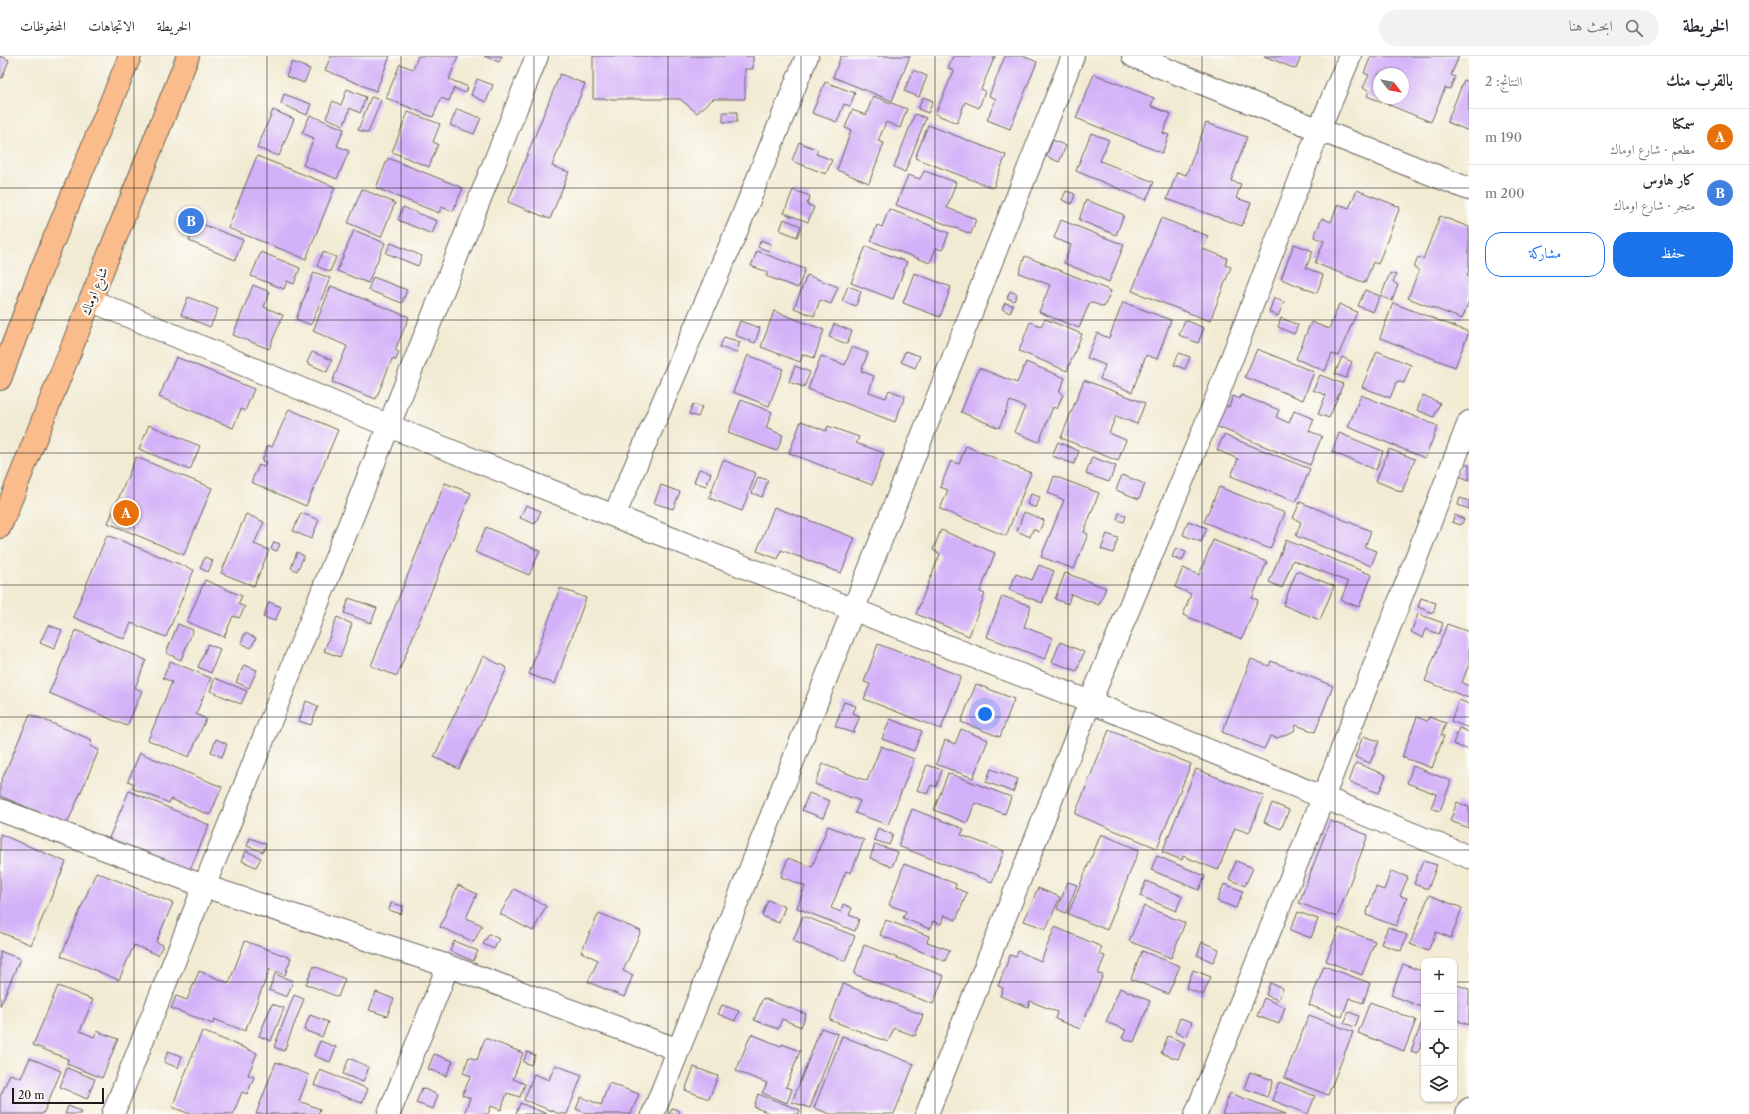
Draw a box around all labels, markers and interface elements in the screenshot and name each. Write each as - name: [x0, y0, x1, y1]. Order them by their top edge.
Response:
- search box: [1379, 10, 1659, 46]
- text: الخريطة: [1683, 14, 1729, 37]
- text: ابحث هنا: [1569, 16, 1613, 35]
- text: المحفوظات: [20, 17, 66, 35]
- text: الاتجاهات: [88, 17, 135, 35]
- text: الخريطة: [157, 17, 191, 35]
- icon: search: [1623, 17, 1645, 39]
- north arrow: [1373, 68, 1409, 104]
- text: بالقرب منك: [1666, 70, 1733, 90]
- text: النتائج: 2: [1485, 73, 1522, 89]
- text: سمكنا: [1672, 114, 1695, 133]
- text: 190 m: [1485, 129, 1522, 145]
- text: A: [1715, 129, 1725, 145]
- text: مطعم · شارع اوماك: [1610, 141, 1695, 157]
- text: كار هاوس: [1643, 170, 1695, 189]
- text: 200 m: [1485, 185, 1525, 201]
- text: B: [1715, 185, 1725, 201]
- text: متجر · شارع اوماك: [1613, 197, 1695, 213]
- pin: B: [178, 206, 204, 236]
- button: مشاركة: [1485, 232, 1605, 277]
- button: حفظ: [1613, 232, 1733, 277]
- street label: شارع اوماك: [77, 265, 115, 319]
- pin: A: [113, 498, 139, 528]
- your location: [975, 704, 995, 724]
- map controls: [1421, 958, 1457, 1102]
- button: +: [1421, 958, 1457, 994]
- button: −: [1421, 994, 1457, 1030]
- button: locate: [1421, 1030, 1457, 1066]
- button: layers: [1421, 1066, 1457, 1102]
- scale bar: [12, 1086, 104, 1105]
- text: 20 m: [18, 1088, 44, 1102]

